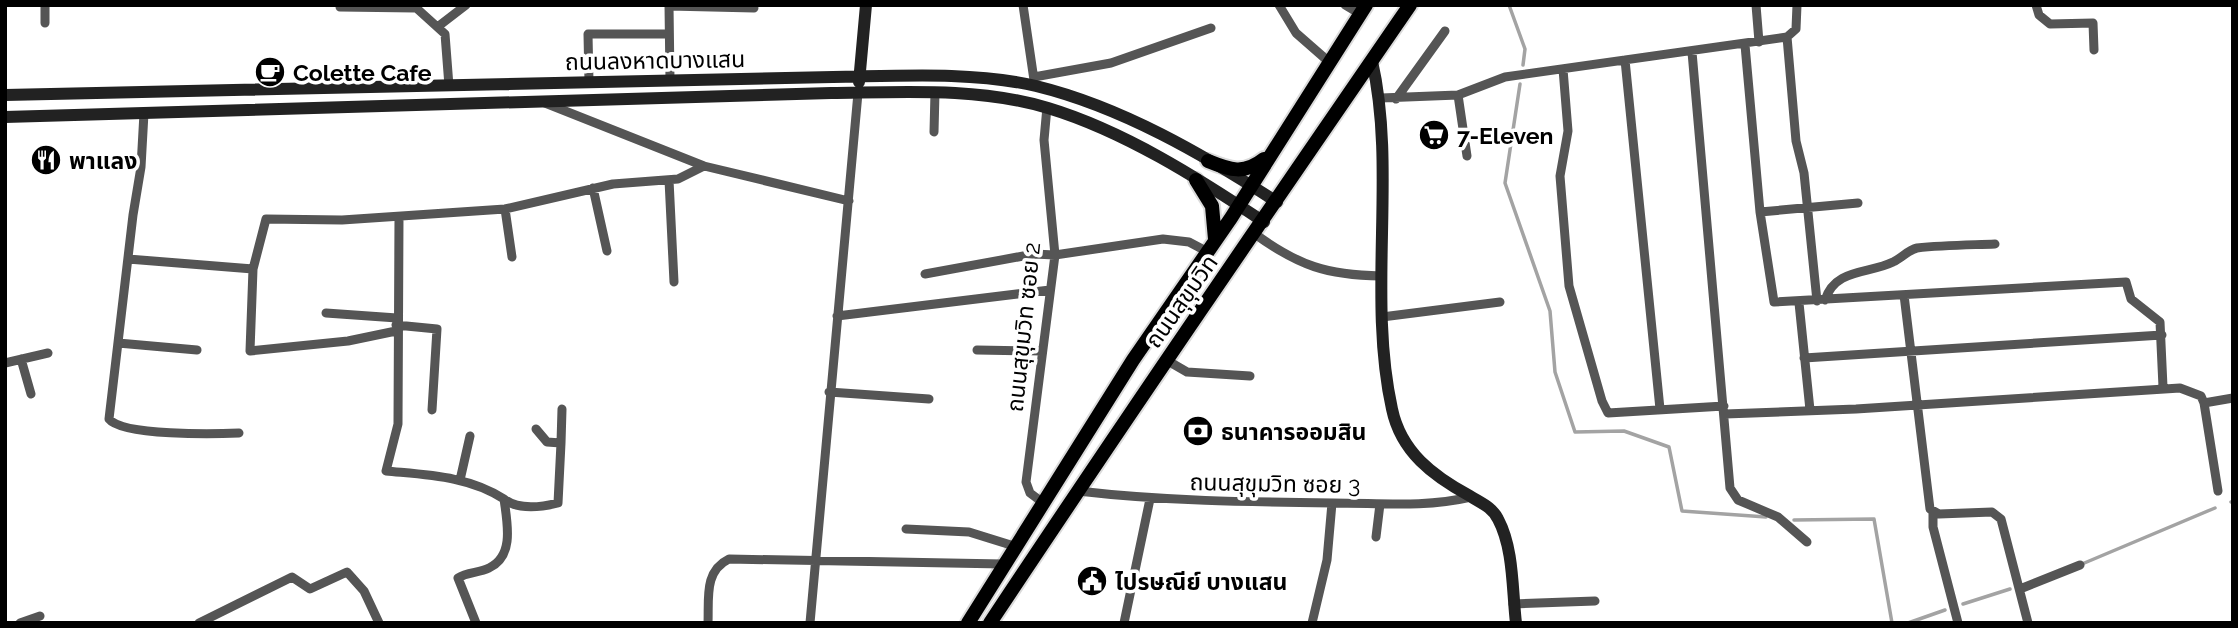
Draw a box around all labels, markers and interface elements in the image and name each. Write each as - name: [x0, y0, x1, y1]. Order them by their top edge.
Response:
- street label: ถนนลงหาดบางแสน: [565, 45, 745, 75]
- cafe icon: Colette Cafe: [253, 55, 287, 89]
- place label: Colette Cafe: [293, 59, 432, 86]
- supermarket icon: 7-Eleven: [1417, 118, 1451, 152]
- place label: 7-Eleven: [1457, 122, 1553, 149]
- restaurant icon: พาแลง: [29, 143, 63, 177]
- place label: พาแลง: [69, 147, 137, 174]
- street label: ถนนสุขุมวิท ซอย 2: [1001, 241, 1046, 413]
- street label: ถนนสุขุมวิท: [1139, 249, 1224, 353]
- bank icon: ธนาคารออมสิน: [1181, 414, 1215, 448]
- place label: ธนาคารออมสิน: [1221, 418, 1366, 445]
- street label: ถนนสุขุมวิท ซอย 3: [1189, 468, 1361, 499]
- public building icon: ไปรษณีย์ บางแสน: [1075, 564, 1109, 598]
- place label: ไปรษณีย์ บางแสน: [1115, 568, 1287, 595]

